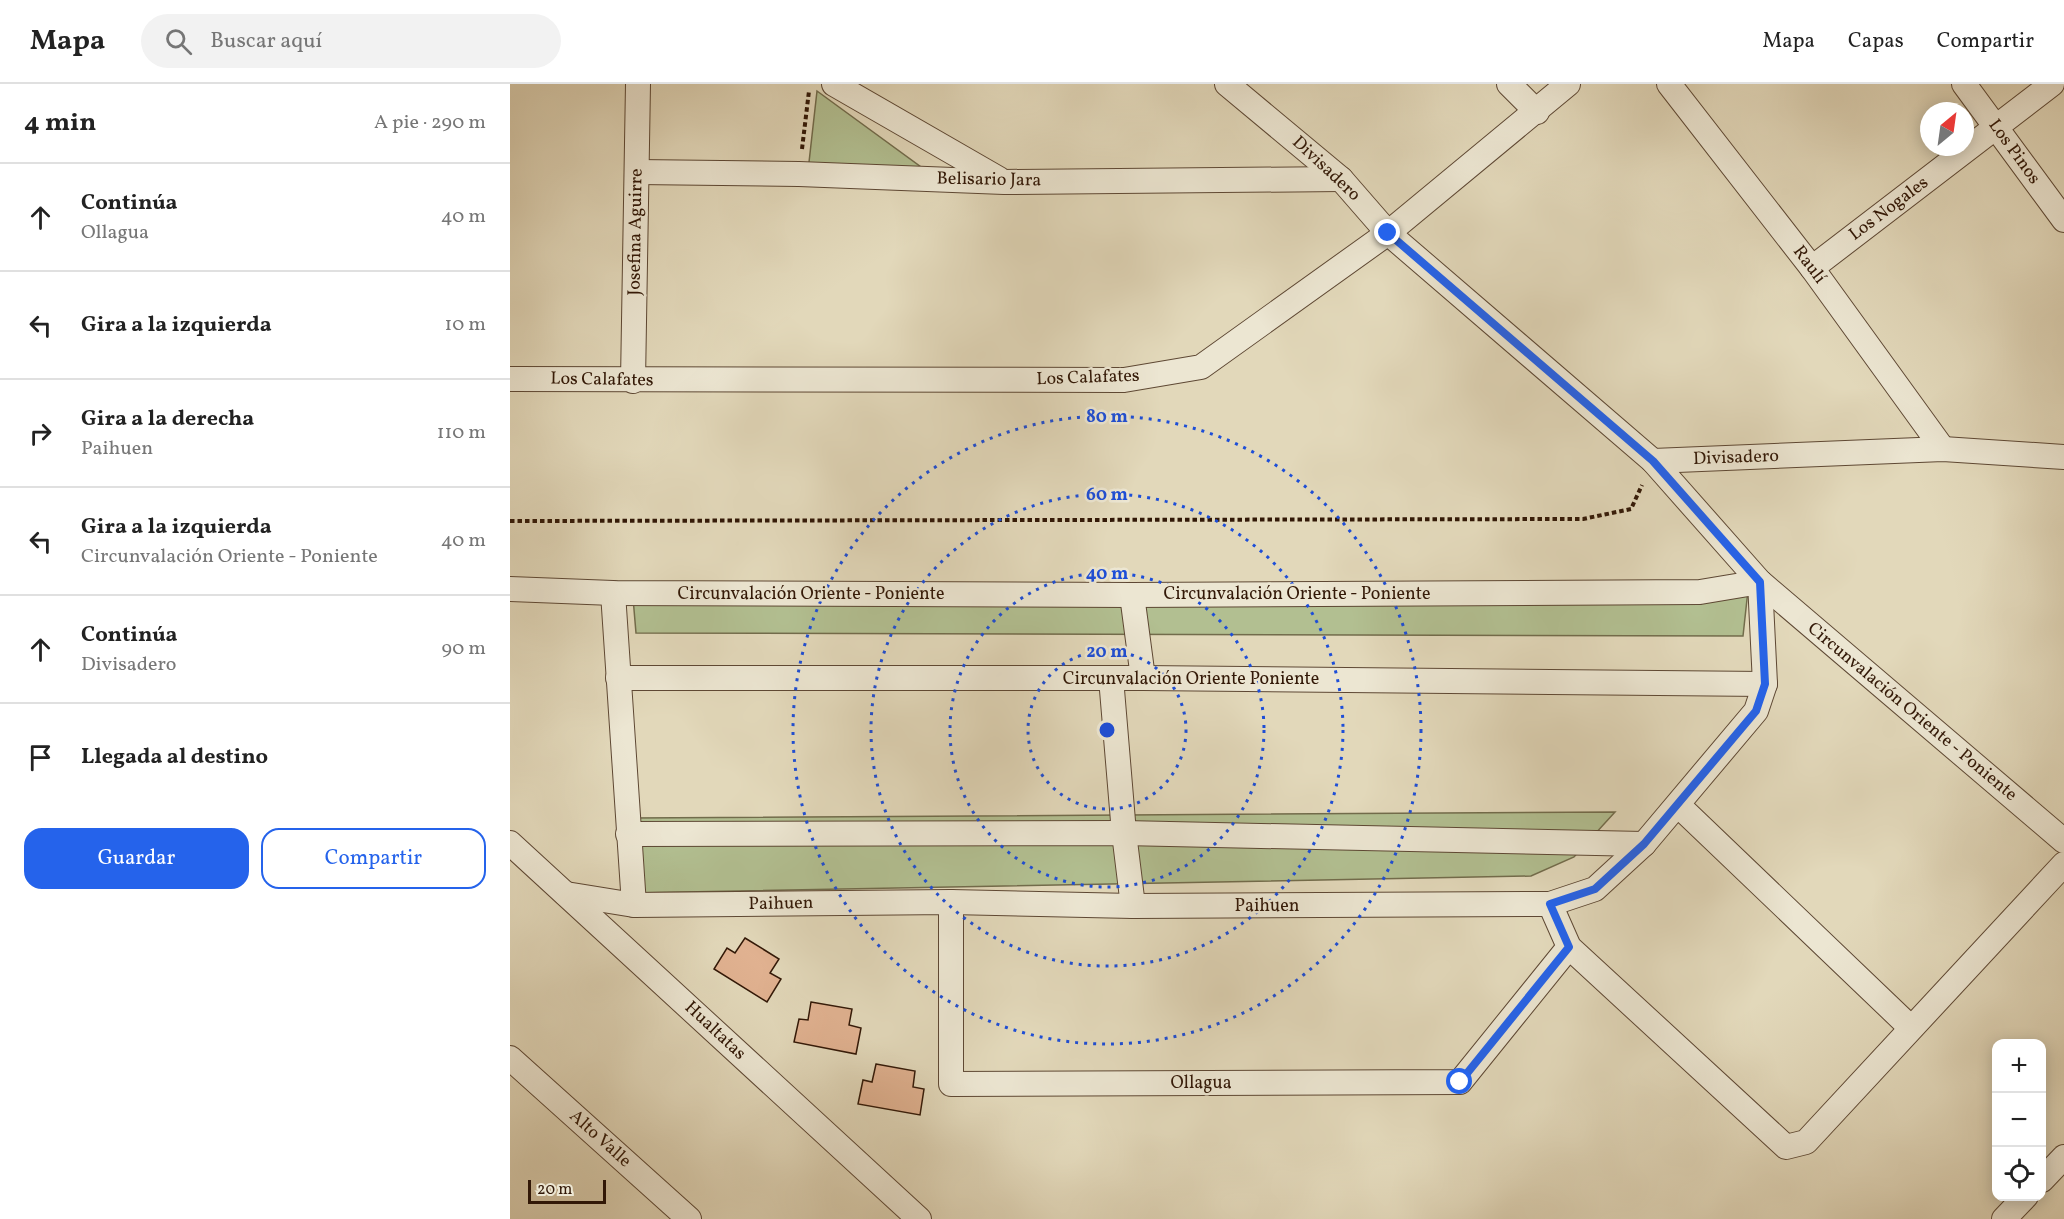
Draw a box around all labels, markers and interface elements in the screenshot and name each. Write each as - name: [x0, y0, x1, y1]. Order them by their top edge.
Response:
- search box: [141, 14, 561, 68]
- text: Mapa: [30, 22, 105, 61]
- icon: search: [162, 25, 195, 58]
- text: Buscar aquí: [210, 26, 322, 57]
- text: Mapa: [1763, 27, 1815, 56]
- text: Capas: [1848, 27, 1904, 56]
- text: Compartir: [1937, 27, 2034, 56]
- north arrow: [1920, 102, 1974, 156]
- text: 4 min: [24, 105, 96, 141]
- text: A pie · 290 m: [374, 109, 486, 137]
- street label: Los Pinos: [1982, 114, 2046, 190]
- street label: Divisadero: [1286, 131, 1366, 207]
- street label: Belisario Jara: [936, 167, 1042, 193]
- street label: Josefina Aguirre: [622, 168, 650, 296]
- street label: Los Nogales: [1844, 171, 1934, 247]
- text: Continúa: [81, 188, 178, 219]
- icon: ahead: [24, 201, 57, 234]
- text: 40 m: [441, 203, 486, 231]
- text: Ollagua: [81, 219, 149, 247]
- route end: [1374, 219, 1400, 245]
- street label: Raulí: [1786, 241, 1832, 290]
- icon: left: [24, 309, 57, 342]
- text: Gira a la izquierda: [81, 310, 272, 341]
- text: 10 m: [445, 311, 486, 339]
- street label: Los Calafates: [1036, 364, 1140, 392]
- street label: Los Calafates: [550, 367, 654, 393]
- text: Gira a la derecha: [81, 404, 254, 435]
- text: 80 m: [1086, 405, 1128, 430]
- icon: right: [24, 417, 57, 450]
- text: 110 m: [437, 419, 486, 447]
- text: Paihuen: [81, 435, 153, 463]
- street label: Divisadero: [1693, 444, 1779, 472]
- text: 60 m: [1086, 483, 1128, 508]
- text: Gira a la izquierda: [81, 512, 272, 543]
- icon: left: [24, 525, 57, 558]
- text: 40 m: [441, 527, 486, 555]
- text: Circunvalación Oriente - Poniente: [81, 543, 378, 571]
- text: 40 m: [1086, 562, 1128, 587]
- street label: Circunvalación Oriente - Poniente: [677, 582, 945, 607]
- street label: Circunvalación Oriente - Poniente: [1163, 582, 1431, 607]
- street label: Circunvalación Oriente - Poniente: [1802, 617, 2022, 807]
- text: Continúa: [81, 620, 178, 651]
- icon: ahead: [24, 633, 57, 666]
- text: 90 m: [442, 635, 486, 663]
- text: 20 m: [1086, 640, 1128, 665]
- text: Divisadero: [81, 651, 177, 679]
- street label: Circunvalación Oriente Poniente: [1063, 667, 1319, 692]
- centre of rings: [1097, 720, 1117, 740]
- icon: arrive: [24, 741, 57, 774]
- text: Llegada al destino: [81, 742, 268, 773]
- button: Guardar: [24, 828, 249, 889]
- button: Compartir: [261, 828, 486, 889]
- street label: Paihuen: [748, 891, 814, 917]
- street label: Paihuen: [1235, 894, 1300, 919]
- street label: Hualtatas: [679, 996, 751, 1066]
- map controls: [1992, 1039, 2046, 1201]
- button: +: [1992, 1039, 2046, 1093]
- route start: [1446, 1068, 1472, 1094]
- street label: Ollagua: [1170, 1071, 1232, 1096]
- button: −: [1992, 1093, 2046, 1147]
- street label: Alto Valle: [563, 1104, 637, 1174]
- button: locate: [1992, 1147, 2046, 1201]
- scale bar: [528, 1177, 606, 1204]
- text: 20 m: [537, 1179, 572, 1201]

